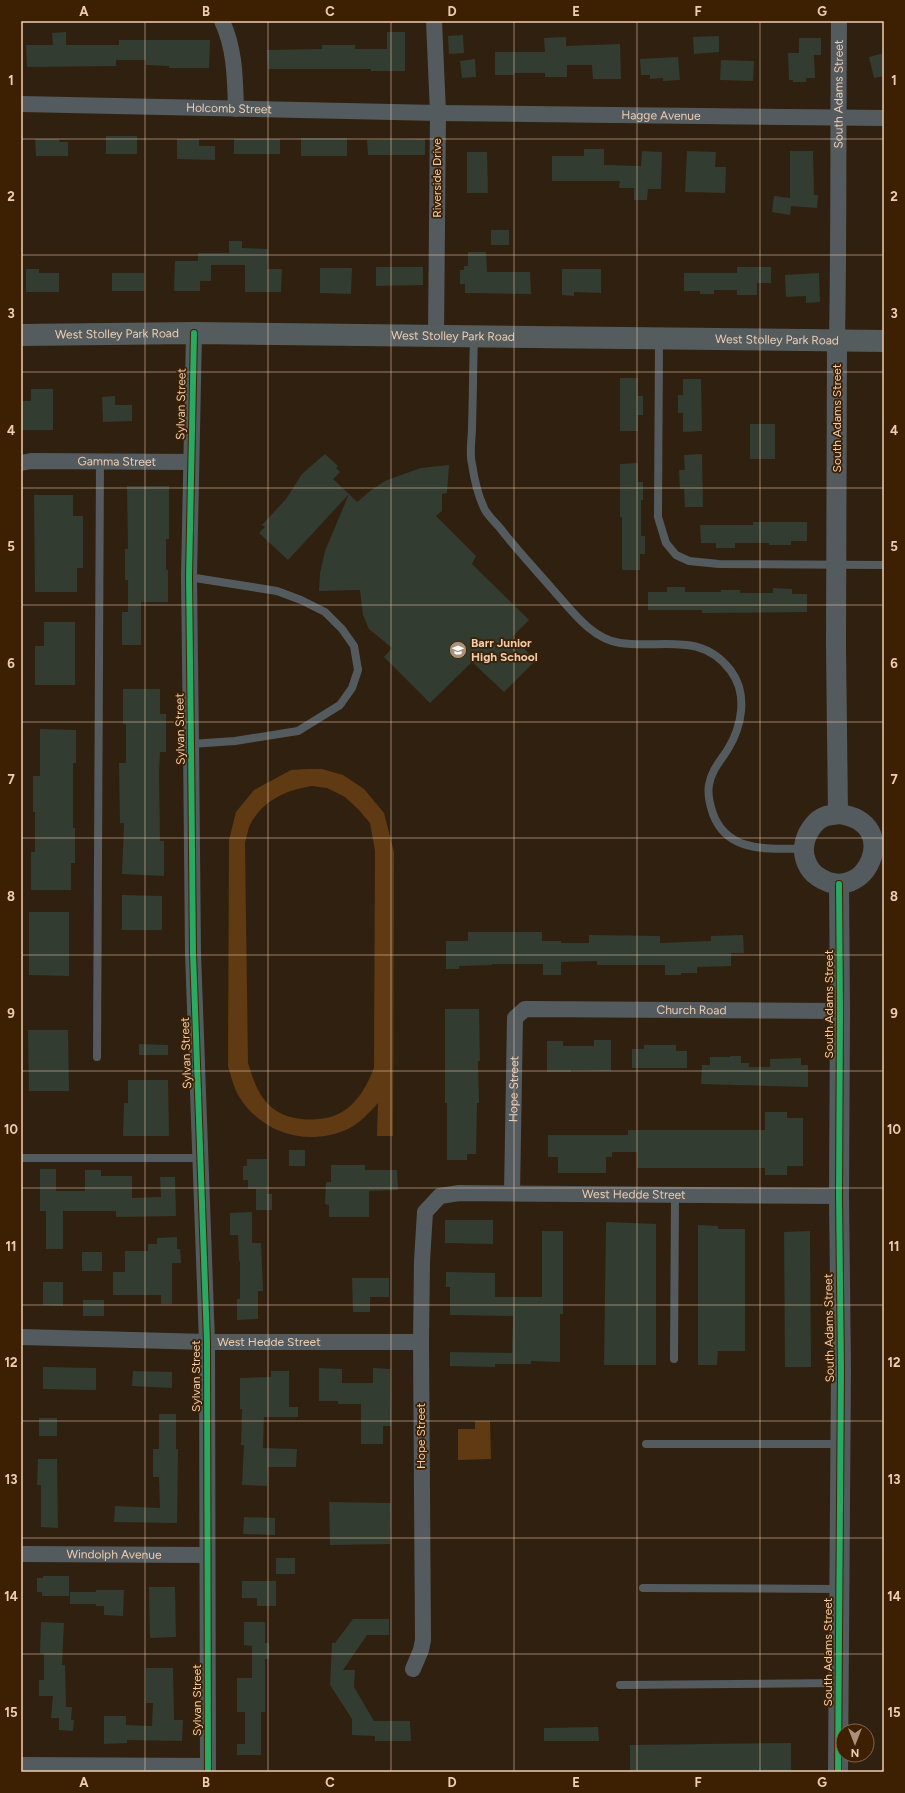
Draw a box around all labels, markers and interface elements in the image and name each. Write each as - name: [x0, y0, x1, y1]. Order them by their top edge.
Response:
- text: A: [79, 4, 89, 19]
- text: B: [202, 4, 210, 19]
- text: C: [325, 4, 335, 19]
- text: D: [447, 4, 457, 19]
- text: E: [572, 4, 580, 19]
- text: F: [694, 4, 702, 19]
- text: G: [817, 4, 827, 19]
- street label: South Adams Street: [831, 39, 846, 149]
- text: 1: [8, 73, 14, 88]
- text: 1: [891, 73, 897, 88]
- street label: Holcomb Street: [186, 101, 273, 116]
- street label: Hagge Avenue: [621, 108, 701, 123]
- street label: Riverside Drive: [430, 138, 444, 218]
- text: 2: [7, 189, 15, 204]
- text: 2: [890, 189, 898, 204]
- text: 3: [7, 306, 15, 321]
- text: 3: [890, 306, 898, 321]
- street label: West Stolley Park Road: [55, 326, 179, 342]
- street label: West Stolley Park Road: [391, 328, 515, 344]
- street label: West Stolley Park Road: [715, 332, 839, 347]
- street label: South Adams Street: [830, 363, 844, 472]
- street label: Sylvan Street: [173, 368, 189, 440]
- text: 4: [7, 423, 15, 438]
- text: 4: [890, 423, 898, 438]
- street label: Gamma Street: [78, 454, 157, 469]
- text: 5: [7, 539, 15, 554]
- text: 5: [890, 539, 898, 554]
- place label: Barr Junior High School: [471, 636, 538, 664]
- school or university icon: Barr Junior High School: [448, 640, 468, 660]
- text: 6: [7, 656, 15, 671]
- text: 6: [890, 656, 898, 671]
- street label: Sylvan Street: [172, 693, 188, 765]
- text: 7: [7, 772, 15, 787]
- text: 7: [890, 772, 898, 787]
- text: 8: [7, 889, 15, 904]
- text: 8: [890, 889, 898, 904]
- street label: South Adams Street: [822, 949, 836, 1058]
- street label: Church Road: [656, 1003, 727, 1017]
- text: 9: [7, 1006, 15, 1021]
- text: 9: [890, 1006, 898, 1021]
- street label: Sylvan Street: [178, 1016, 194, 1089]
- street label: Hope Street: [506, 1055, 521, 1122]
- text: 10: [4, 1122, 18, 1137]
- text: 10: [887, 1122, 901, 1137]
- street label: West Hedde Street: [582, 1187, 686, 1202]
- text: 11: [6, 1239, 16, 1254]
- text: 11: [889, 1239, 899, 1254]
- street label: South Adams Street: [821, 1273, 837, 1383]
- street label: West Hedde Street: [217, 1335, 321, 1349]
- street label: Sylvan Street: [189, 1340, 203, 1412]
- text: 12: [4, 1355, 18, 1370]
- text: 12: [887, 1355, 901, 1370]
- street label: Hope Street: [414, 1402, 428, 1469]
- text: 13: [5, 1472, 17, 1487]
- text: 13: [888, 1472, 900, 1487]
- street label: Windolph Avenue: [66, 1547, 162, 1562]
- text: 14: [4, 1589, 18, 1604]
- text: 14: [887, 1589, 901, 1604]
- street label: South Adams Street: [821, 1597, 835, 1706]
- street label: Sylvan Street: [190, 1664, 204, 1736]
- text: 15: [4, 1705, 18, 1720]
- text: 15: [887, 1705, 901, 1720]
- north arrow: [835, 1723, 875, 1763]
- text: N: [851, 1746, 859, 1759]
- text: A: [79, 1775, 89, 1790]
- text: B: [202, 1775, 210, 1790]
- text: C: [325, 1775, 335, 1790]
- text: D: [447, 1775, 457, 1790]
- text: E: [572, 1775, 580, 1790]
- text: F: [694, 1775, 702, 1790]
- text: G: [817, 1775, 827, 1790]

